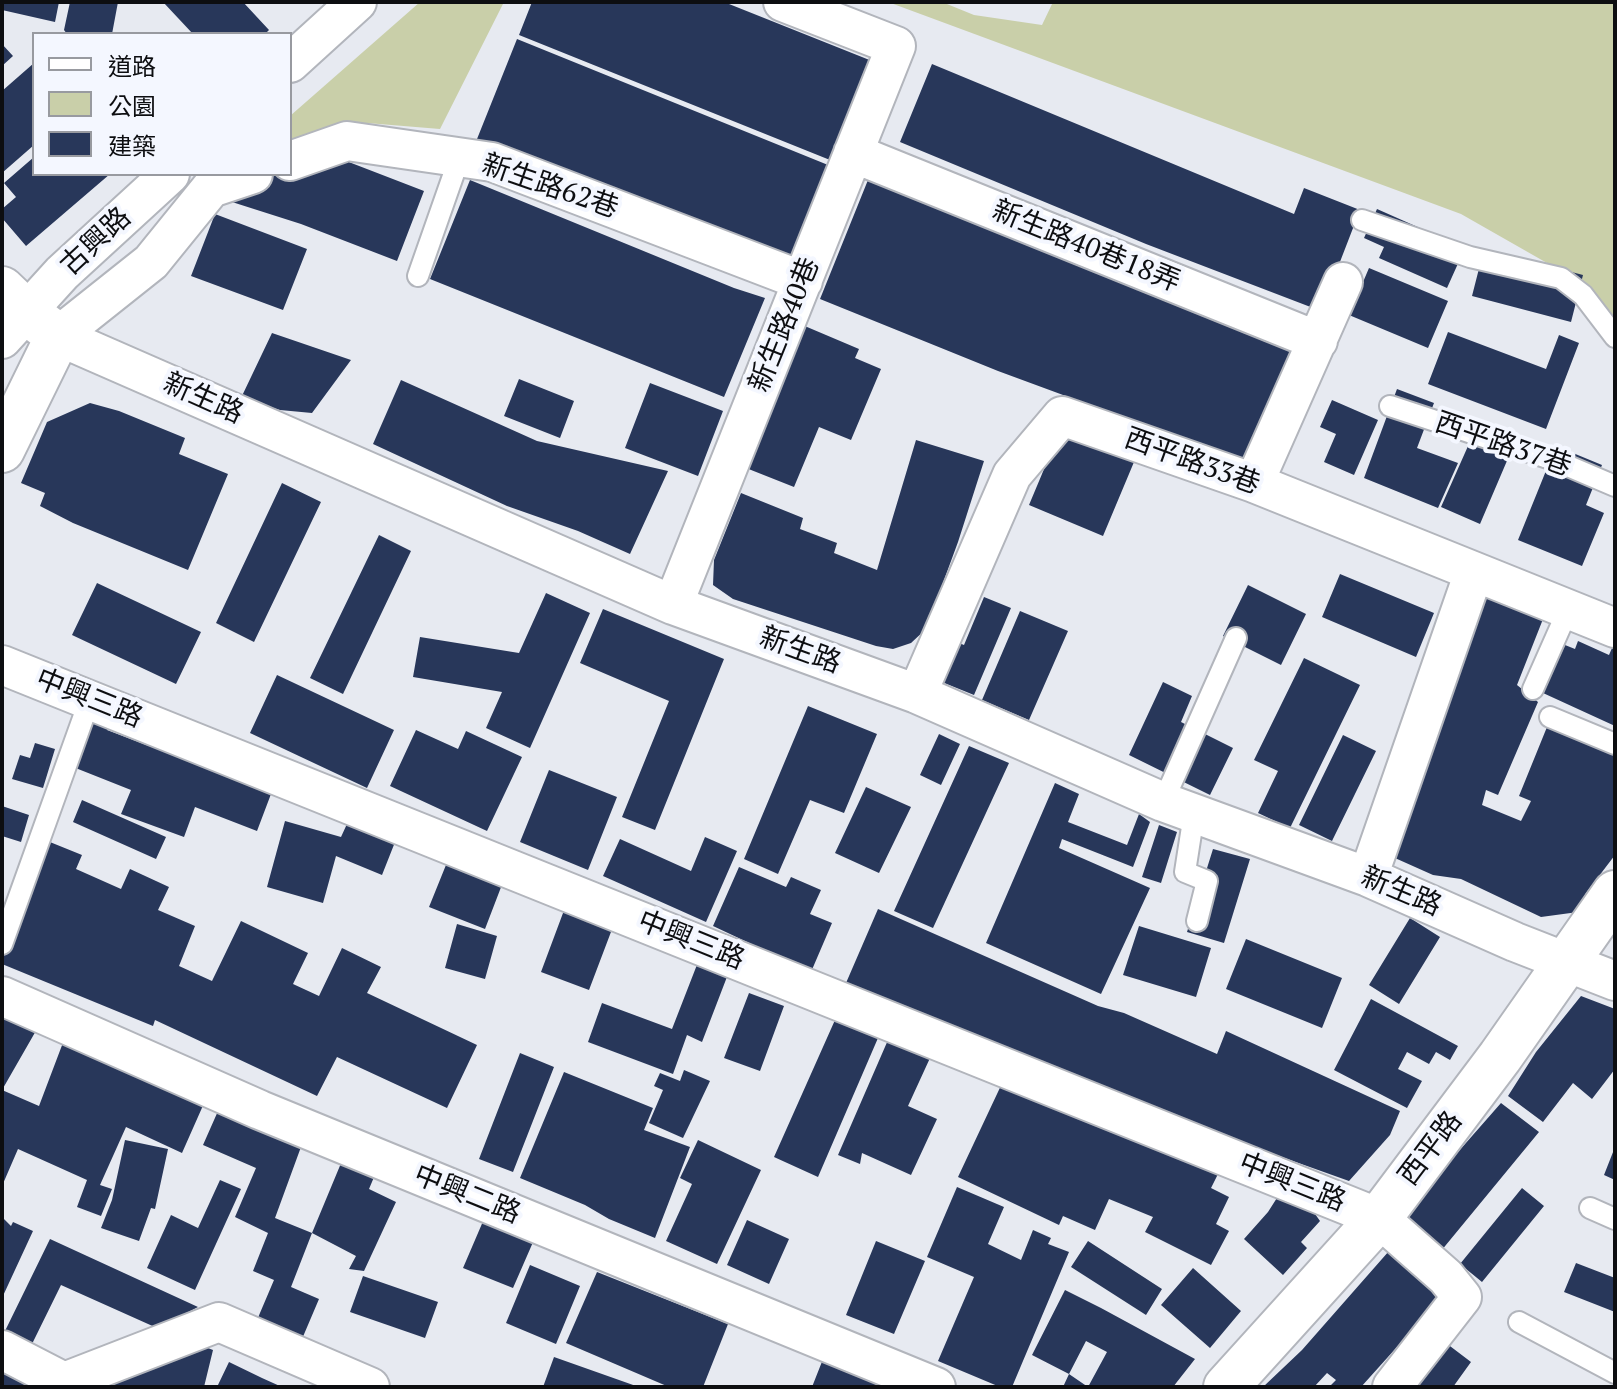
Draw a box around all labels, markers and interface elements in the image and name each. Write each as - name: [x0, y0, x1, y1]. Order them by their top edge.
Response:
- legend: [32, 32, 292, 176]
- text: 道路: [108, 50, 156, 82]
- text: 公園: [108, 90, 156, 122]
- text: 建築: [108, 130, 156, 162]
- street label: 新生路62巷: [477, 148, 623, 226]
- street label: 新生路40巷18弄: [987, 194, 1185, 300]
- street label: 古興路: [54, 201, 138, 283]
- street label: 新生路40巷: [743, 253, 827, 397]
- street label: 新生路: [158, 367, 248, 431]
- street label: 西平路37巷: [1430, 406, 1576, 484]
- street label: 西平路33巷: [1120, 422, 1264, 502]
- street label: 新生路: [755, 621, 845, 681]
- street label: 中興三路: [31, 662, 147, 736]
- street label: 新生路: [1356, 860, 1446, 924]
- street label: 中興三路: [633, 904, 749, 978]
- street label: 西平路: [1392, 1105, 1470, 1193]
- street label: 中興三路: [1234, 1146, 1350, 1220]
- street label: 中興二路: [409, 1158, 525, 1232]

